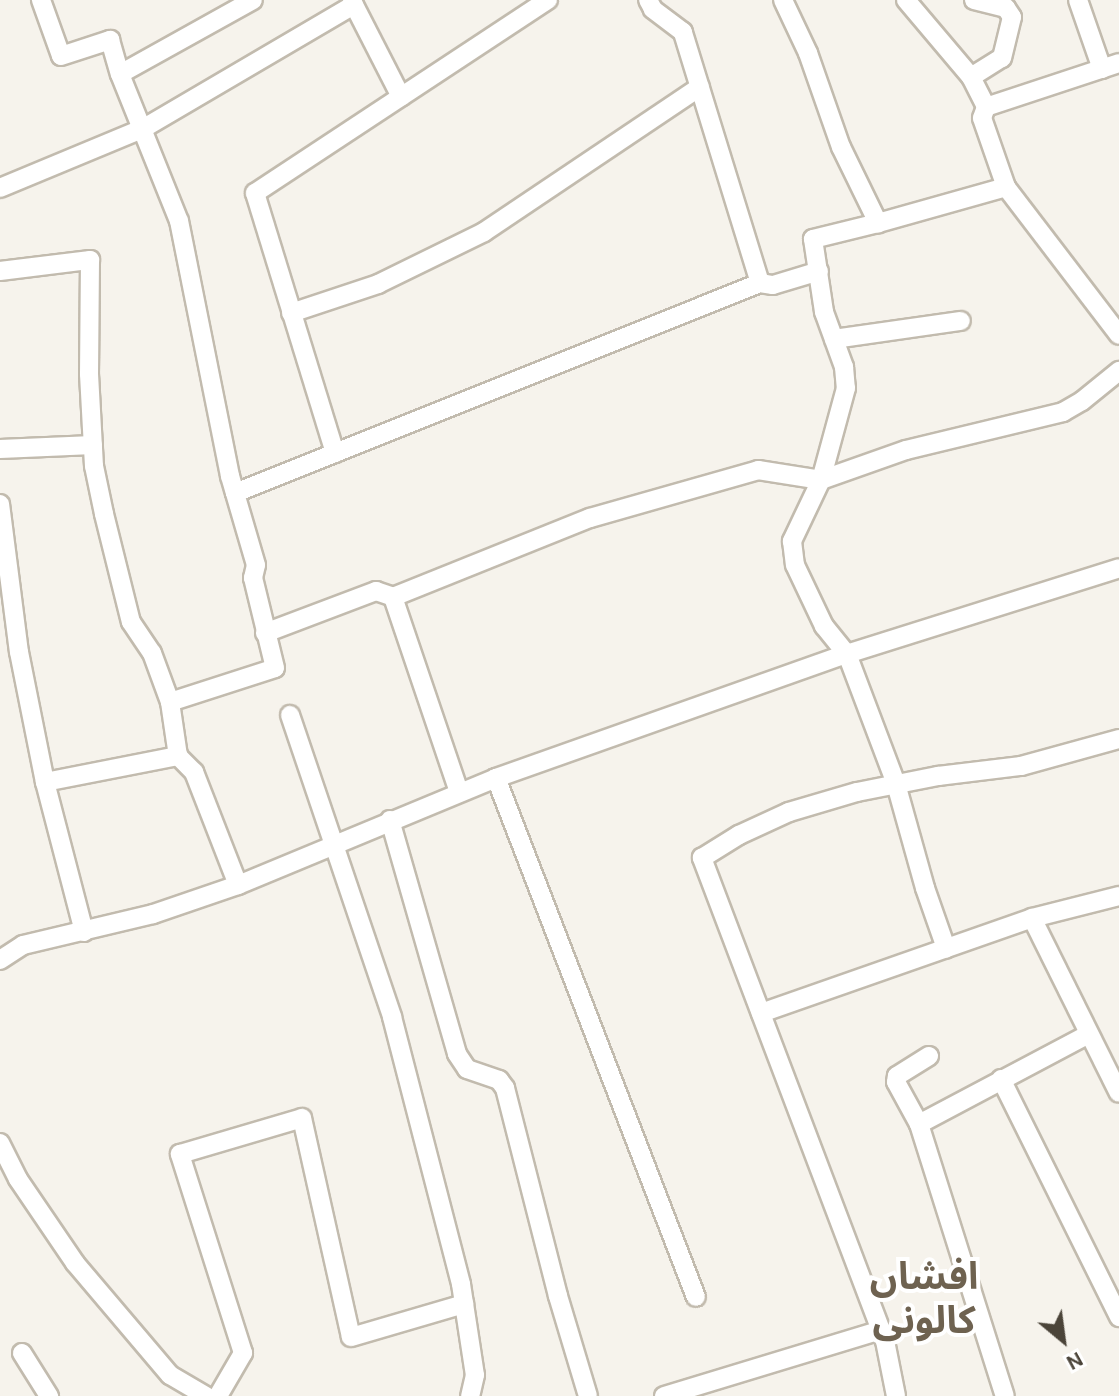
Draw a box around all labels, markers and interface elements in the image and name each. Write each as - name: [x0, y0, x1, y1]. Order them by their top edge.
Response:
- district label: افشاں کالونی: [870, 1254, 978, 1344]
- north arrow: [1023, 1300, 1103, 1380]
- text: N: [1061, 1346, 1088, 1376]

